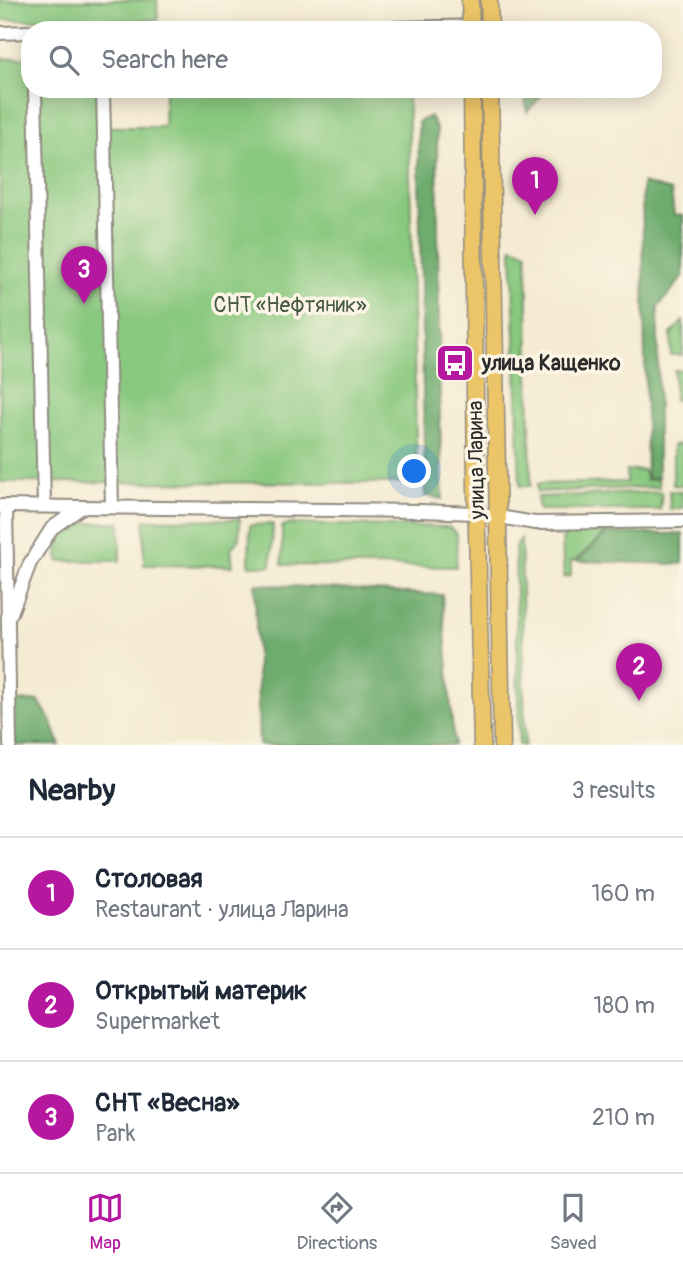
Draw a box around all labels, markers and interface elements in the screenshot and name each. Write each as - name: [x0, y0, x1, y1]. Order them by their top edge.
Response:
- search box: [21, 21, 662, 98]
- icon: search: [45, 41, 83, 79]
- text: Search here: [101, 44, 228, 76]
- pin: 1: [512, 157, 558, 215]
- pin: 3: [61, 246, 107, 304]
- park label: СНТ «Нефтяник»: [213, 292, 367, 319]
- bus stop icon: улица Кащенко: [434, 342, 476, 384]
- place label: улица Кащенко: [481, 350, 621, 377]
- street label: улица Ларина: [462, 400, 491, 521]
- your location: [397, 454, 431, 488]
- pin: 2: [616, 643, 662, 701]
- text: Nearby: [28, 772, 115, 809]
- text: 3 results: [572, 776, 655, 805]
- text: Столовая: [95, 863, 203, 895]
- text: 1: [47, 879, 56, 908]
- text: 160 m: [591, 879, 655, 908]
- text: Restaurant · улица Ларина: [95, 895, 349, 924]
- text: Открытый материк: [95, 975, 307, 1007]
- text: 2: [45, 991, 57, 1020]
- text: 180 m: [593, 991, 655, 1020]
- text: Supermarket: [95, 1007, 220, 1036]
- text: СНТ «Весна»: [95, 1087, 239, 1119]
- text: 3: [45, 1103, 57, 1132]
- text: 210 m: [592, 1103, 655, 1132]
- text: Park: [95, 1119, 135, 1148]
- tab: Map: [86, 1189, 124, 1255]
- tab: Directions: [297, 1189, 377, 1255]
- tab: Saved: [550, 1189, 597, 1255]

